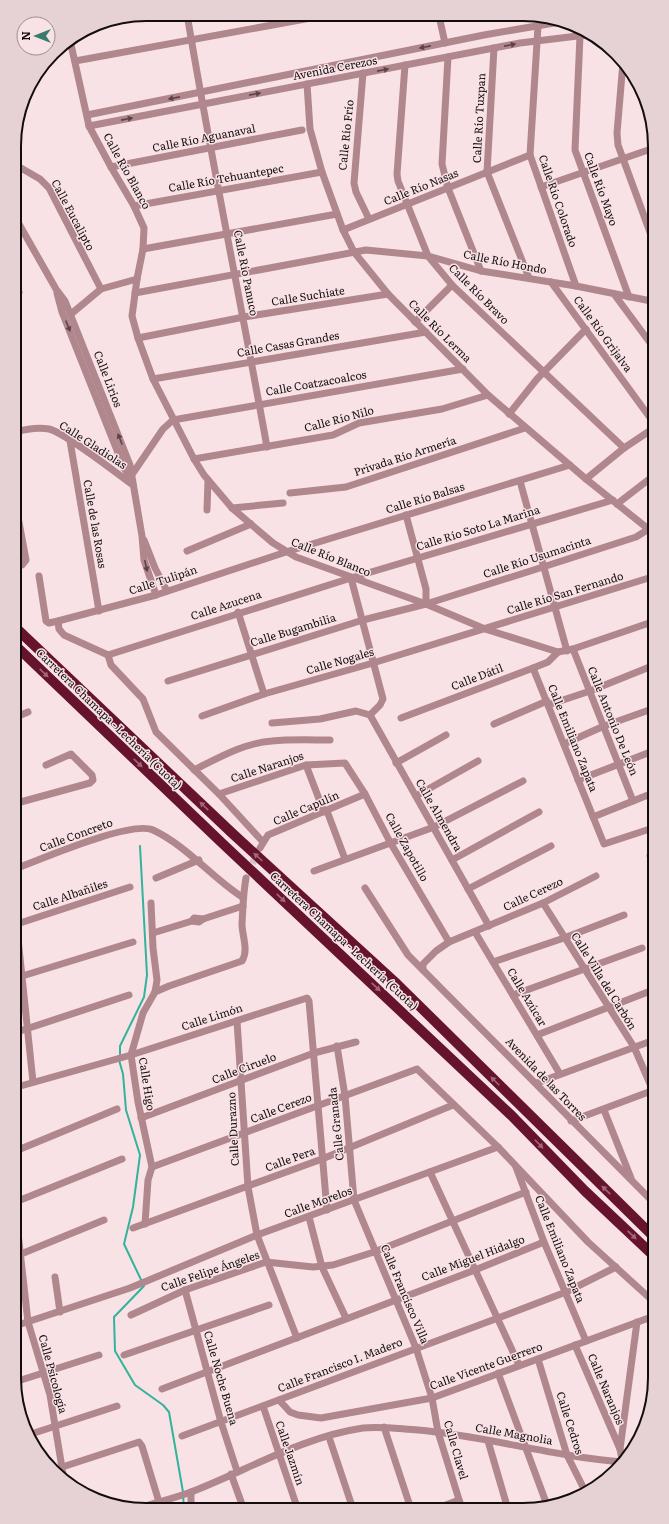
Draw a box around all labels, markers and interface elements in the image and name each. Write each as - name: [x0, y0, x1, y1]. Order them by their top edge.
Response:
- north arrow: [16, 16, 56, 56]
- text: N: [17, 31, 33, 41]
- one-way arrow: [504, 42, 517, 48]
- one-way arrow: [419, 45, 431, 51]
- street label: Avenida Cerezos: [291, 51, 378, 83]
- one-way arrow: [377, 66, 389, 72]
- street label: Calle Río Tuxpan: [468, 73, 488, 163]
- one-way arrow: [249, 91, 261, 97]
- one-way arrow: [168, 95, 180, 101]
- street label: Calle Río Frío: [333, 99, 357, 171]
- one-way arrow: [121, 115, 134, 121]
- street label: Calle Río Aguanaval: [151, 119, 257, 155]
- street label: Calle Río Blanco: [100, 130, 155, 211]
- street label: Calle Río Mayo: [581, 149, 623, 228]
- street label: Calle Río Colorado: [536, 152, 582, 249]
- street label: Calle Río Tehuantepec: [167, 159, 285, 195]
- street label: Calle Río Nasas: [381, 164, 460, 208]
- street label: Calle Eucalipto: [48, 176, 99, 253]
- street label: Calle Río Panuco: [231, 228, 263, 317]
- street label: Calle Río Hondo: [462, 245, 548, 277]
- street label: Calle Río Bravo: [446, 259, 514, 327]
- street label: Calle Suchiate: [270, 281, 346, 309]
- street label: Calle Río Grijalva: [571, 292, 637, 375]
- street label: Calle Río Lerma: [406, 295, 476, 365]
- one-way arrow: [65, 320, 71, 332]
- street label: Calle Casas Grandes: [235, 326, 340, 360]
- street label: Calle Lirios: [91, 348, 127, 409]
- street label: Calle Coatzacoalcos: [264, 365, 368, 399]
- street label: Calle Río Nilo: [302, 401, 375, 435]
- street label: Calle Gladiolas: [57, 416, 130, 472]
- street label: Privada Río Armería: [352, 431, 458, 479]
- one-way arrow: [117, 434, 123, 445]
- street label: Calle Río Balsas: [383, 477, 466, 517]
- street label: Calle de las Rosas: [80, 478, 112, 569]
- street label: Calle Río Soto La Marina: [414, 501, 542, 554]
- street label: Calle Río Usumacinta: [481, 531, 593, 581]
- street label: Calle Río Blanco: [289, 533, 374, 579]
- one-way arrow: [143, 560, 149, 572]
- street label: Calle Tulipán: [127, 561, 199, 598]
- street label: Calle Río San Fernando: [504, 567, 625, 617]
- street label: Calle Azucena: [188, 585, 263, 623]
- street label: Calle Bugambilia: [248, 608, 338, 650]
- street label: Calle Nogales: [304, 643, 376, 677]
- street label: Carretera Chamapa - Lechería (Cuota): [33, 644, 186, 792]
- street label: Calle Dátil: [448, 659, 505, 693]
- street label: Calle Antonio De León: [585, 664, 643, 778]
- one-way arrow: [39, 668, 49, 678]
- street label: Calle Emiliano Zapata: [545, 681, 603, 794]
- street label: Calle Naranjos: [228, 747, 305, 785]
- one-way arrow: [133, 758, 143, 768]
- street label: Calle Almendra: [413, 775, 467, 854]
- street label: Calle Capulín: [270, 786, 341, 828]
- one-way arrow: [199, 801, 209, 811]
- street label: Calle Zapotillo: [382, 809, 433, 884]
- street label: Calle Concreto: [37, 813, 115, 855]
- one-way arrow: [253, 852, 263, 862]
- street label: Carretera Chamapa - Lechería (Cuota): [267, 867, 422, 1013]
- street label: Calle Cerezo: [500, 872, 565, 914]
- street label: Calle Albañiles: [30, 874, 109, 914]
- one-way arrow: [276, 894, 286, 903]
- street label: Calle Villa del Carbón: [568, 929, 641, 1032]
- street label: Calle Azúcar: [504, 964, 552, 1029]
- one-way arrow: [371, 982, 381, 992]
- street label: Calle Limón: [179, 999, 244, 1033]
- street label: Avenida de las Torres: [503, 1033, 591, 1124]
- street label: Calle Ciruelo: [209, 1047, 278, 1087]
- street label: Calle Higo: [136, 1056, 160, 1112]
- one-way arrow: [490, 1076, 500, 1086]
- street label: Calle Granada: [323, 1087, 347, 1162]
- street label: Calle Cerezo: [248, 1088, 314, 1126]
- street label: Calle Durazno: [222, 1092, 242, 1167]
- one-way arrow: [535, 1139, 544, 1149]
- street label: Calle Pera: [262, 1142, 317, 1174]
- street label: Calle Morelos: [281, 1181, 354, 1221]
- one-way arrow: [601, 1185, 611, 1195]
- street label: Calle Emiliano Zapata: [532, 1192, 590, 1305]
- street label: Calle Miguel Hidalgo: [419, 1230, 527, 1284]
- one-way arrow: [627, 1230, 637, 1240]
- street label: Calle Francisco Villa: [378, 1241, 434, 1346]
- street label: Calle Felipe Ángeles: [158, 1246, 261, 1294]
- street label: Calle Noche Buena: [201, 1329, 243, 1427]
- street label: Calle Psicología: [36, 1332, 72, 1415]
- street label: Calle Francisco I. Madero: [275, 1333, 404, 1395]
- street label: Calle Vicente Guerrero: [427, 1337, 544, 1393]
- street label: Calle Naranjos: [585, 1351, 629, 1427]
- street label: Calle Cedros: [553, 1389, 589, 1456]
- street label: Calle Jazmín: [272, 1418, 309, 1487]
- street label: Calle Clavel: [441, 1418, 473, 1481]
- street label: Calle Magnolia: [474, 1418, 554, 1448]

